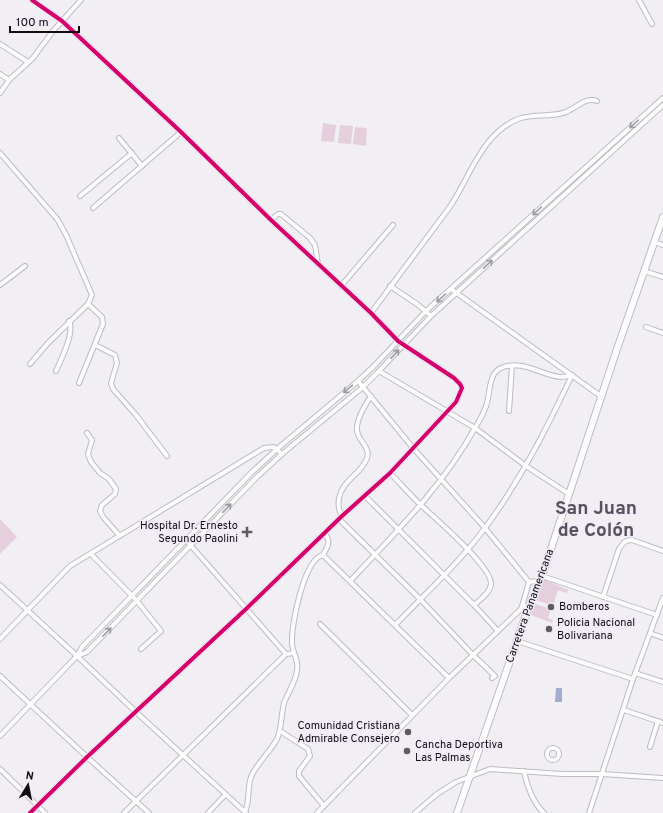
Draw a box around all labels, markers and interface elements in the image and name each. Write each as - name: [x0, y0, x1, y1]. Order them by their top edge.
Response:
- scale bar: [10, 8, 79, 34]
- text: 100 m: [16, 15, 49, 31]
- one-way arrow: [629, 119, 639, 129]
- one-way arrow: [532, 206, 542, 216]
- one-way arrow: [483, 260, 494, 269]
- one-way arrow: [436, 294, 446, 303]
- one-way arrow: [390, 349, 400, 359]
- one-way arrow: [343, 385, 354, 394]
- district label: San Juan de Colón: [555, 497, 637, 543]
- one-way arrow: [222, 503, 232, 513]
- place label: Hospital Dr. Ernesto Segundo Paolini: [140, 519, 238, 546]
- marker: Hospital Dr. Ernesto Segundo Paolini: [241, 526, 253, 538]
- street label: Carretera Panamericana: [503, 547, 557, 665]
- place label: Bomberos: [559, 600, 609, 614]
- marker: Bomberos: [546, 602, 556, 612]
- place label: Policia Nacional Bolivariana: [557, 616, 635, 643]
- marker: Policia Nacional Bolivariana: [544, 624, 554, 634]
- one-way arrow: [102, 627, 112, 637]
- place label: Comunidad Cristiana Admirable Consejero: [297, 719, 400, 746]
- marker: Comunidad Cristiana Admirable Consejero: [403, 727, 413, 737]
- place label: Cancha Deportiva Las Palmas: [415, 738, 503, 765]
- marker: Cancha Deportiva Las Palmas: [402, 746, 412, 756]
- north arrow: [8, 765, 48, 805]
- text: N: [24, 769, 35, 784]

